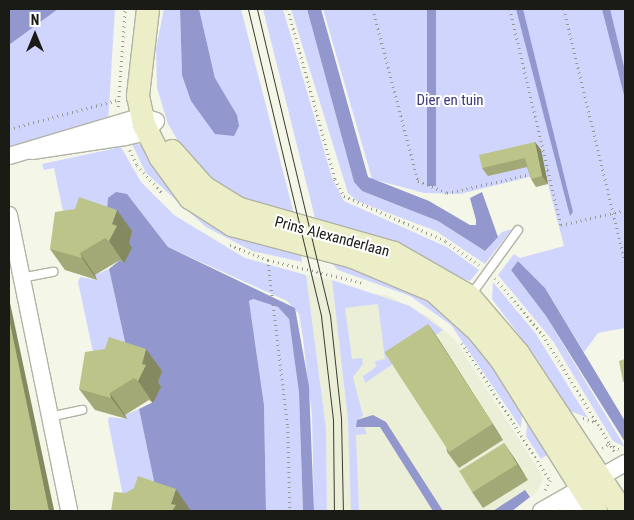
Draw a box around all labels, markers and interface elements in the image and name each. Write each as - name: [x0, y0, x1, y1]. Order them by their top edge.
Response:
- north arrow: [10, 10, 60, 60]
- text: N: [31, 12, 39, 28]
- park label: Dier en tuin: [416, 92, 484, 110]
- street label: Prins Alexanderlaan: [273, 213, 391, 261]

